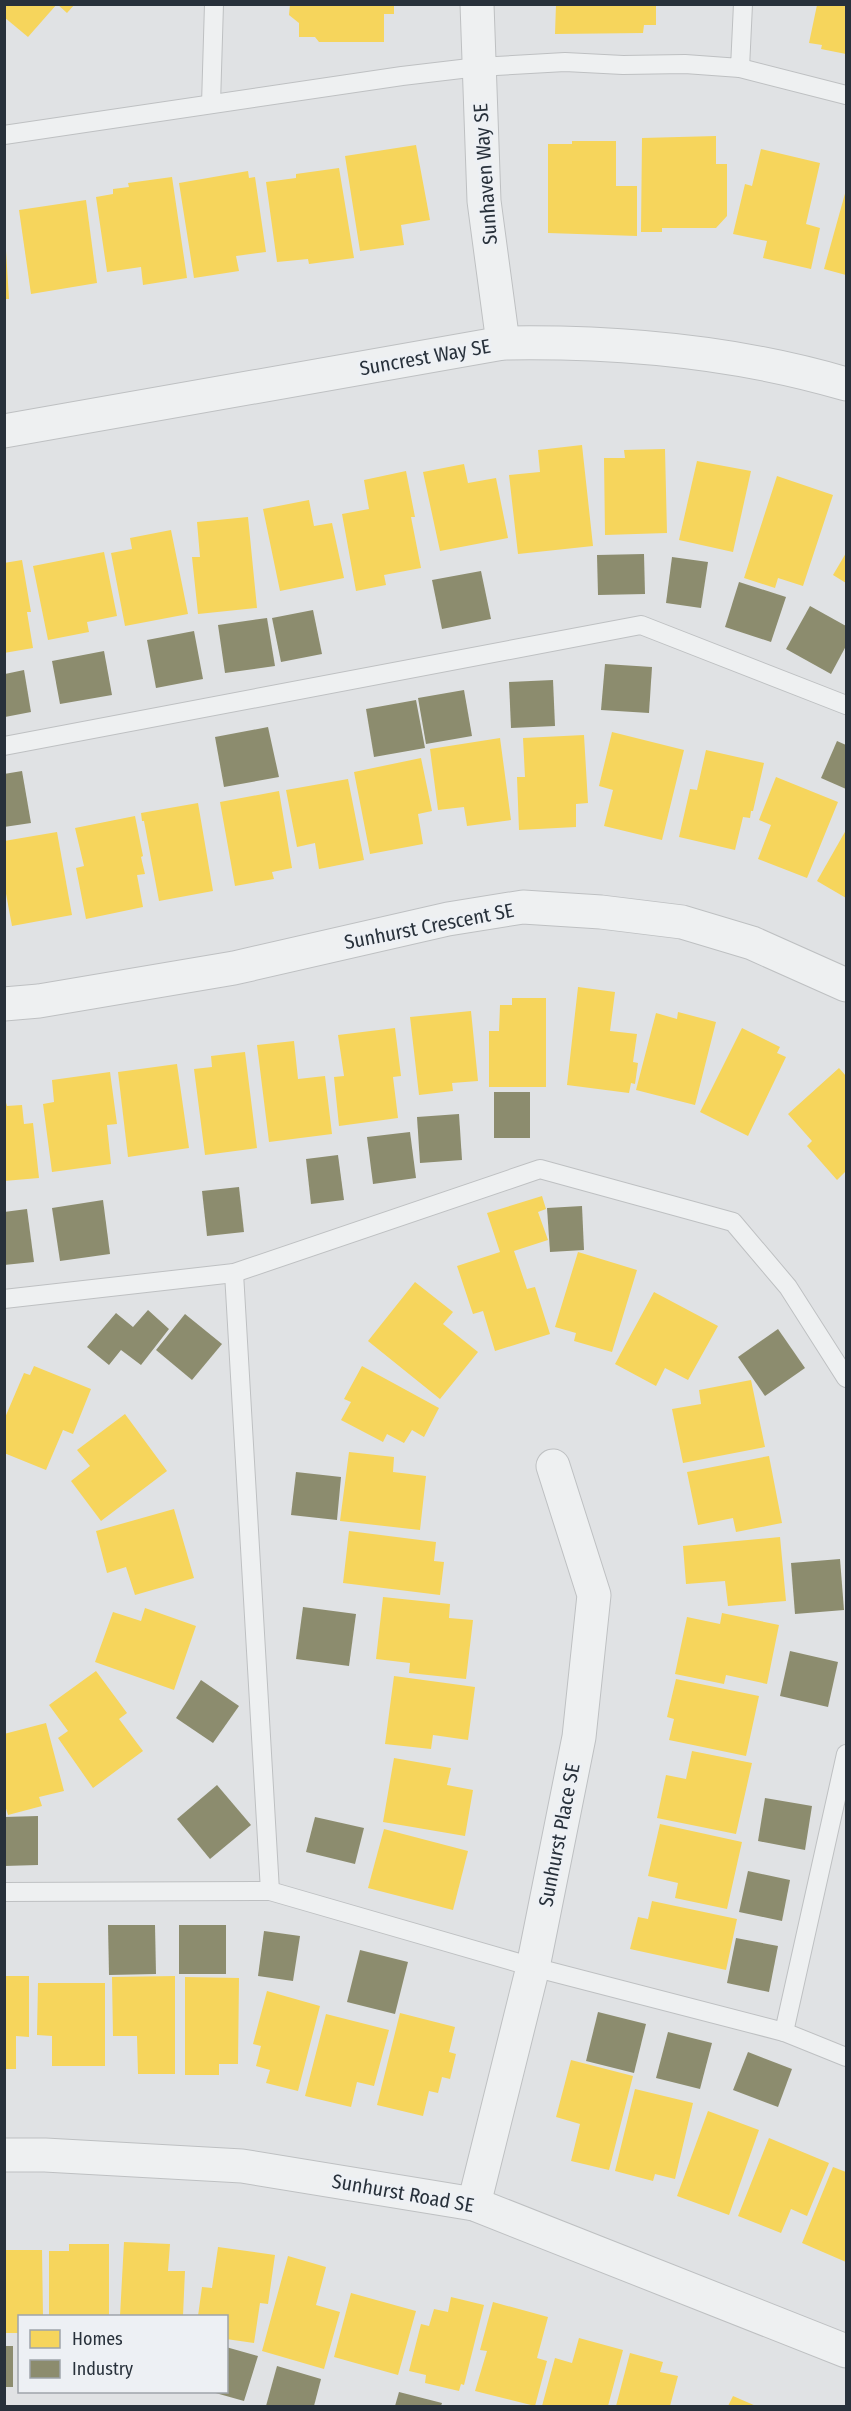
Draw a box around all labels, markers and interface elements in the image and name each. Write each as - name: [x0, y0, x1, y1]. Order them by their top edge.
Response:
- street label: Sunhaven Way SE: [468, 102, 502, 246]
- street label: Suncrest Way SE: [358, 334, 492, 380]
- street label: Sunhurst Crescent SE: [342, 898, 516, 954]
- street label: Sunhurst Place SE: [533, 1761, 585, 1909]
- street label: Sunhurst Road SE: [330, 2169, 476, 2217]
- legend: [18, 2315, 228, 2393]
- text: Homes: [72, 2328, 123, 2350]
- text: Industry: [72, 2358, 133, 2380]

